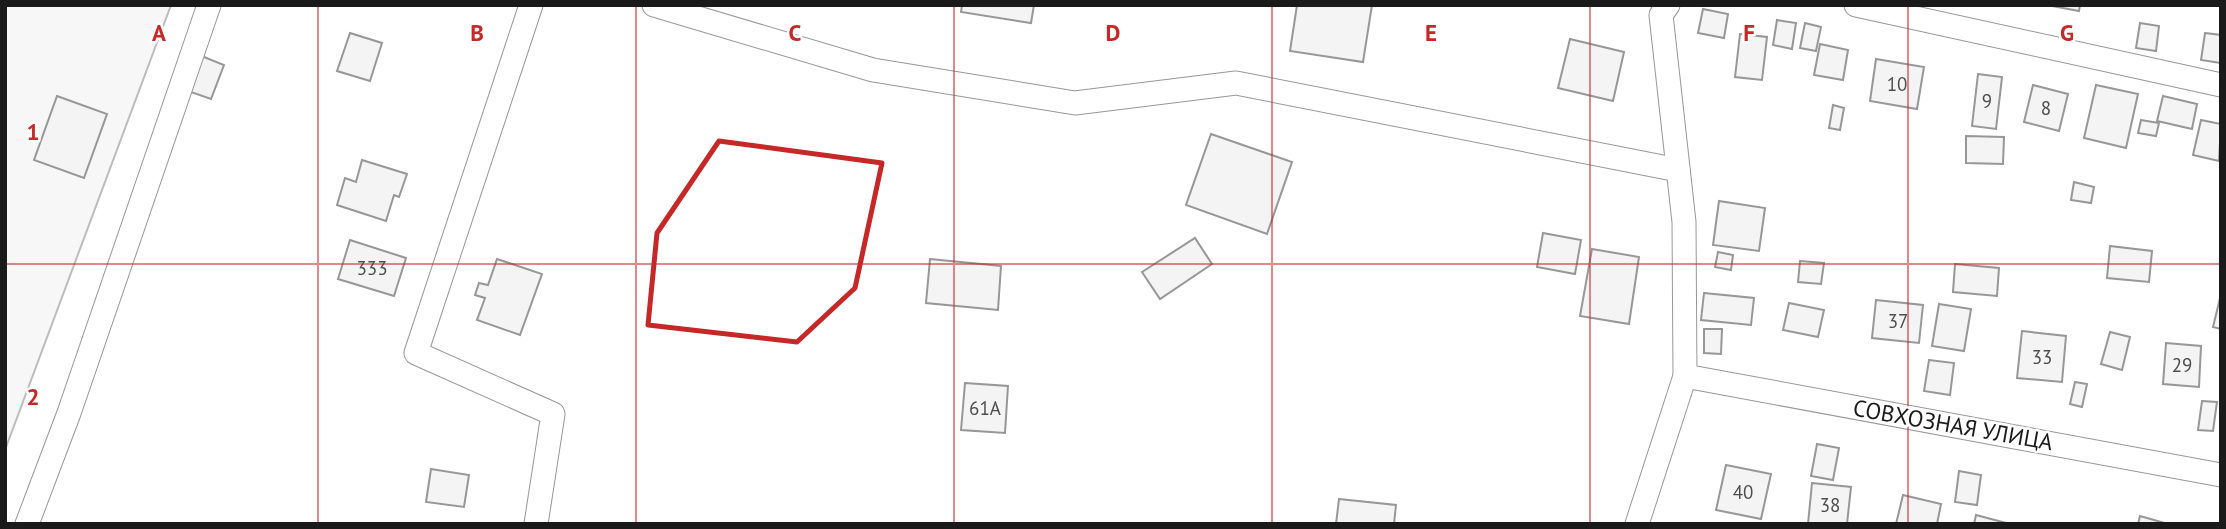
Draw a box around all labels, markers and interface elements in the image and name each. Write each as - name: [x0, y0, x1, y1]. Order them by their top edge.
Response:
- text: A: [152, 18, 166, 47]
- text: B: [470, 18, 484, 47]
- text: C: [789, 18, 802, 47]
- text: D: [1106, 18, 1120, 47]
- text: E: [1425, 18, 1437, 47]
- text: F: [1743, 18, 1755, 47]
- text: G: [2060, 18, 2074, 47]
- house number: 10: [1887, 72, 1907, 96]
- house number: 9: [1982, 89, 1992, 113]
- house number: 8: [2041, 96, 2051, 120]
- text: 1: [26, 117, 40, 146]
- house number: 333: [356, 256, 388, 280]
- house number: 37: [1888, 309, 1908, 333]
- house number: 33: [2032, 345, 2052, 369]
- house number: 29: [2172, 353, 2192, 377]
- text: 2: [26, 382, 40, 411]
- street label: СОВХОЗНАЯ УЛИЦА: [1851, 393, 2056, 456]
- house number: 61А: [969, 396, 1001, 420]
- house number: 40: [1733, 480, 1753, 504]
- house number: 38: [1820, 493, 1840, 517]

